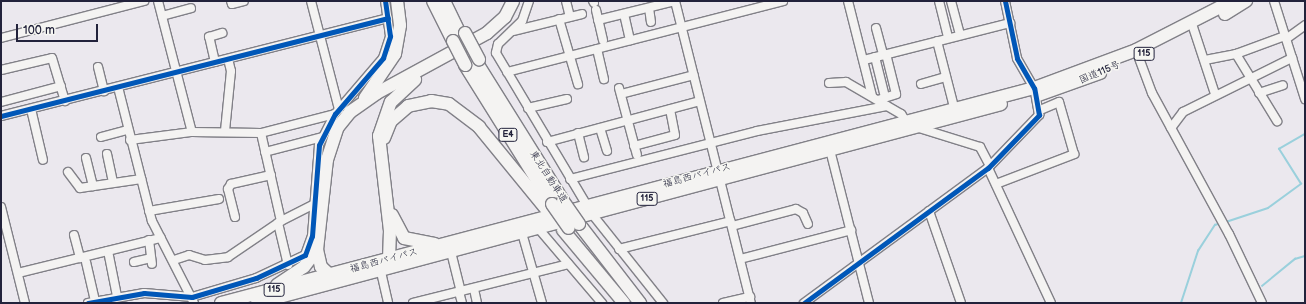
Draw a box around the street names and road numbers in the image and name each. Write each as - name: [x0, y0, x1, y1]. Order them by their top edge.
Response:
- road number: 115: [1133, 47, 1155, 61]
- street label: 国道115号: [1078, 59, 1122, 87]
- road number: E4: [498, 128, 518, 142]
- street label: 東北自動車道: [527, 149, 569, 205]
- street label: 福島西バイパス: [662, 161, 732, 191]
- road number: 115: [636, 192, 658, 206]
- street label: 福島西バイパス: [349, 246, 419, 276]
- road number: 115: [263, 283, 285, 297]

